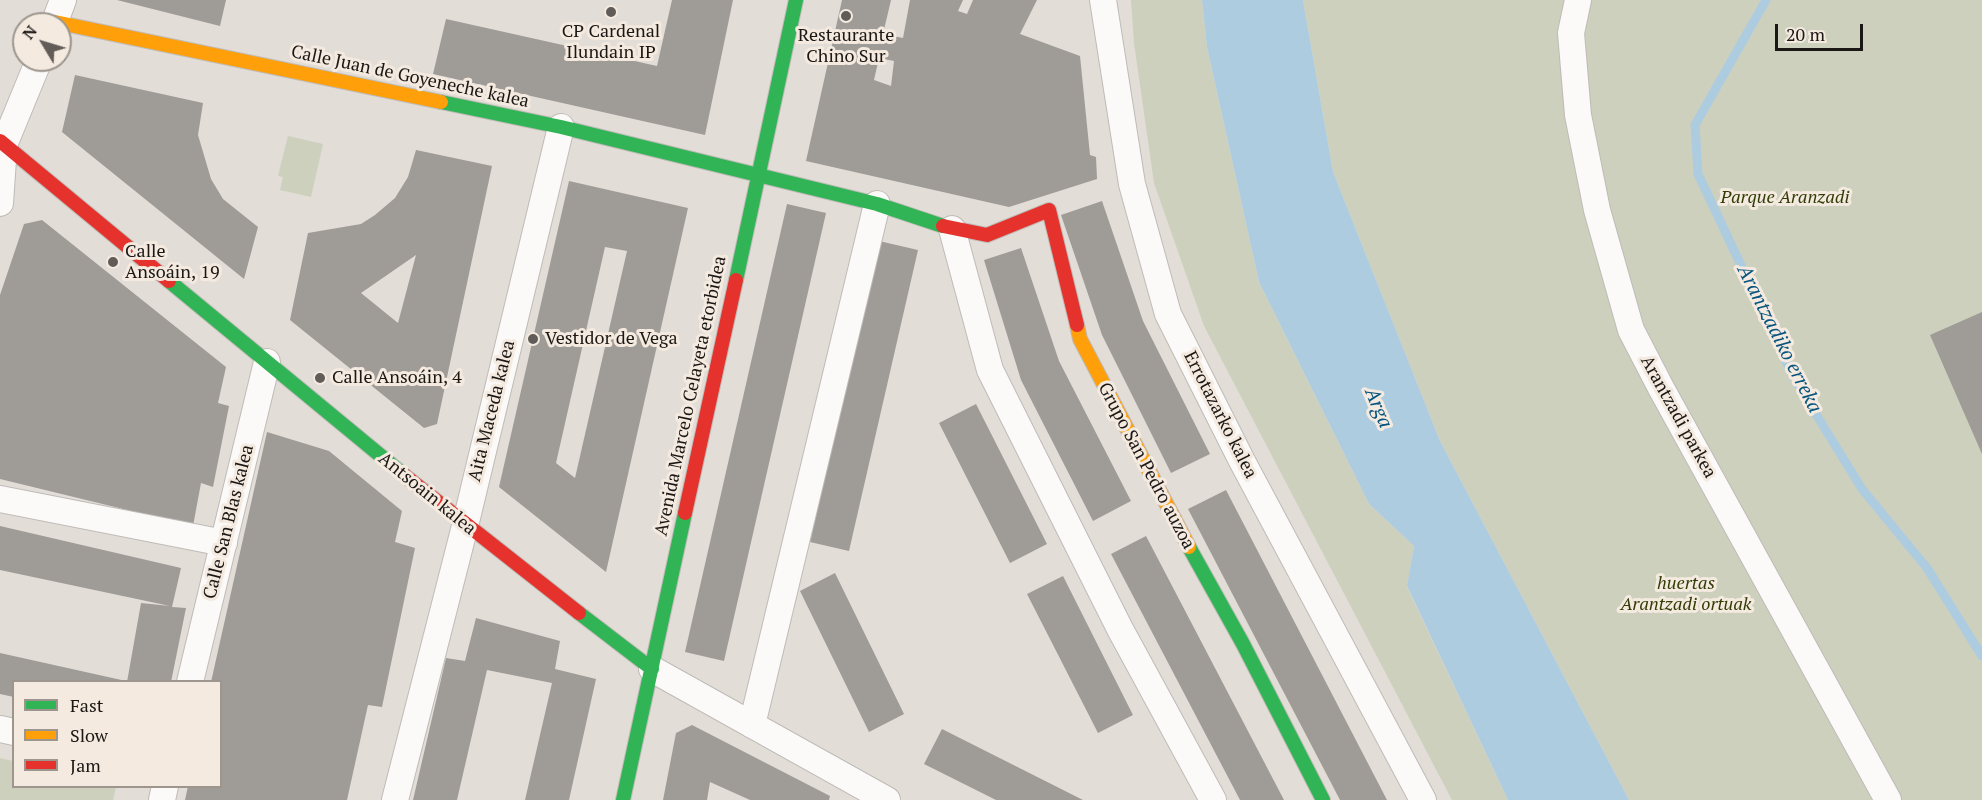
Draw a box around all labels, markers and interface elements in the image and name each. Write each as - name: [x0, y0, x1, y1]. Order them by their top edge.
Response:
- marker: CP Cardenal Ilundain IP: [604, 5, 618, 19]
- marker: Restaurante Chino Sur: [839, 9, 853, 23]
- north arrow: [12, 12, 72, 72]
- scale bar: [1778, 12, 1866, 50]
- text: N: [17, 21, 42, 44]
- place label: CP Cardenal Ilundain IP: [562, 21, 660, 63]
- text: 20 m: [1786, 22, 1825, 46]
- place label: Restaurante Chino Sur: [798, 25, 894, 68]
- street label: Calle Juan de Goyeneche kalea: [289, 41, 531, 113]
- park label: Parque Aranzadi: [1721, 187, 1849, 209]
- place label: Calle Ansoáin, 19: [125, 241, 220, 284]
- street label: Avenida Marcelo Celayeta etorbidea: [651, 254, 731, 538]
- marker: Calle Ansoáin, 19: [106, 255, 120, 269]
- water label: Arantzadiko erreka: [1731, 261, 1827, 417]
- place label: Vestidor de Vega: [545, 328, 678, 350]
- marker: Vestidor de Vega: [526, 332, 540, 346]
- street label: Aita Maceda kalea: [464, 338, 520, 484]
- street label: Errotazarko kalea: [1179, 348, 1261, 482]
- street label: Arantzadi parkea: [1635, 352, 1721, 482]
- place label: Calle Ansoáin, 4: [332, 367, 462, 389]
- marker: Calle Ansoáin, 4: [313, 371, 327, 385]
- street label: Grupo San Pedro auzoa: [1093, 379, 1199, 553]
- water label: Arga: [1359, 384, 1397, 432]
- street label: Calle San Blas kalea: [199, 443, 259, 601]
- street label: Antsoain kalea: [374, 448, 480, 540]
- park label: huertas Arantzadi ortuak: [1620, 573, 1752, 616]
- legend: [12, 680, 222, 788]
- text: Fast: [70, 693, 103, 717]
- text: Slow: [70, 723, 108, 747]
- text: Jam: [70, 753, 101, 777]

